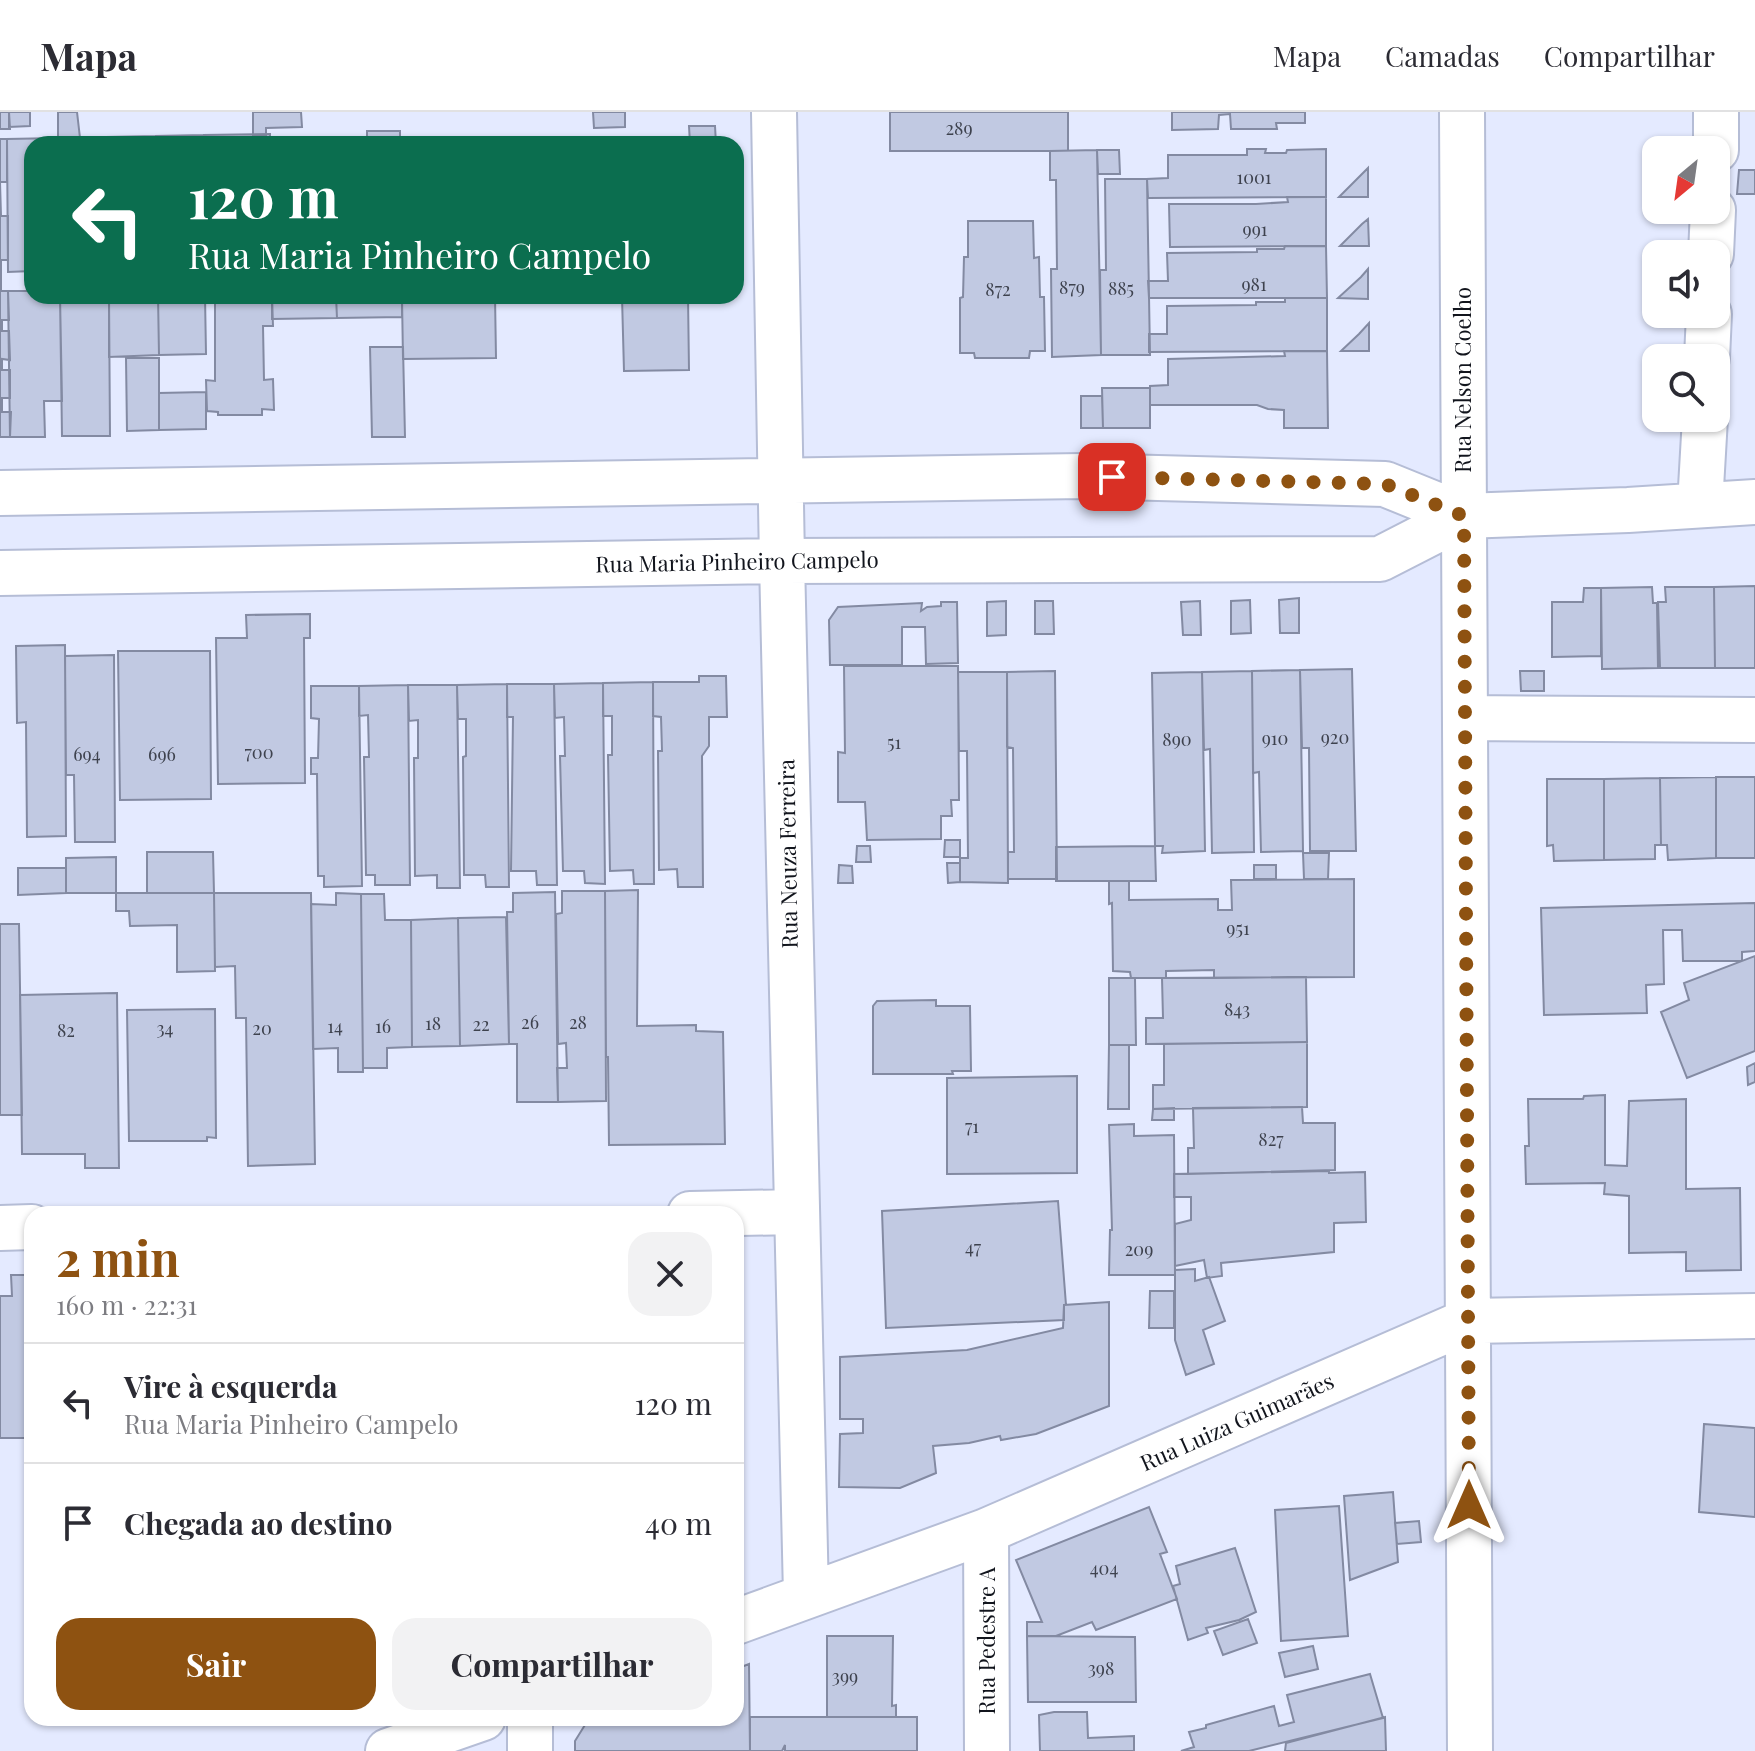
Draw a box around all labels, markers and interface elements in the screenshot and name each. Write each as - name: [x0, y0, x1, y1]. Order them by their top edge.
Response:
- text: Mapa: [40, 30, 137, 81]
- text: Mapa: [1273, 37, 1341, 74]
- text: Camadas: [1385, 37, 1500, 74]
- text: Compartilhar: [1544, 37, 1715, 74]
- house number: 289: [945, 116, 973, 140]
- north arrow: [1642, 136, 1730, 224]
- map controls: [1642, 136, 1730, 432]
- text: 120 m: [188, 158, 339, 233]
- house number: 1001: [1237, 165, 1272, 189]
- icon: left: [56, 168, 160, 272]
- house number: 991: [1243, 217, 1268, 241]
- text: Rua Maria Pinheiro Campelo: [188, 230, 651, 278]
- button: sound: [1642, 240, 1730, 328]
- house number: 981: [1241, 272, 1267, 296]
- house number: 879: [1059, 275, 1085, 299]
- house number: 885: [1108, 276, 1134, 300]
- house number: 872: [985, 277, 1011, 301]
- street label: Rua Nelson Coelho: [1447, 287, 1477, 473]
- button: search: [1642, 344, 1730, 432]
- pin: [1078, 443, 1146, 511]
- icon: arrive: [1090, 455, 1134, 499]
- street label: Rua Maria Pinheiro Campelo: [595, 544, 879, 578]
- house number: 920: [1321, 725, 1349, 749]
- house number: 910: [1262, 726, 1288, 750]
- house number: 890: [1162, 727, 1192, 751]
- house number: 51: [887, 730, 901, 754]
- house number: 700: [245, 740, 273, 764]
- house number: 694: [73, 742, 101, 766]
- house number: 696: [148, 742, 176, 766]
- street label: Rua Neuza Ferreira: [770, 759, 804, 949]
- house number: 951: [1226, 916, 1250, 940]
- house number: 843: [1224, 997, 1250, 1021]
- house number: 26: [521, 1010, 539, 1034]
- house number: 28: [569, 1010, 587, 1034]
- house number: 18: [425, 1011, 441, 1035]
- house number: 22: [472, 1012, 490, 1036]
- house number: 14: [327, 1014, 343, 1038]
- house number: 16: [375, 1014, 391, 1038]
- house number: 34: [156, 1016, 174, 1040]
- house number: 20: [252, 1016, 272, 1040]
- house number: 82: [57, 1018, 75, 1042]
- house number: 71: [965, 1114, 979, 1138]
- house number: 827: [1258, 1127, 1284, 1151]
- text: 2 min: [56, 1225, 180, 1289]
- button: close: [628, 1232, 712, 1316]
- house number: 47: [965, 1235, 982, 1259]
- house number: 209: [1125, 1237, 1153, 1261]
- text: 160 m · 22:31: [56, 1287, 197, 1322]
- street label: Rua Luiza Guimarães: [1135, 1365, 1338, 1477]
- text: Vire à esquerda: [124, 1366, 337, 1406]
- icon: left: [56, 1381, 100, 1425]
- text: 120 m: [634, 1383, 712, 1423]
- text: Rua Maria Pinheiro Campelo: [124, 1406, 459, 1441]
- position arrow: [1427, 1463, 1511, 1547]
- icon: arrive: [56, 1501, 100, 1545]
- text: Chegada ao destino: [124, 1503, 392, 1543]
- text: 40 m: [645, 1503, 712, 1543]
- house number: 404: [1090, 1556, 1118, 1580]
- street label: Rua Pedestre A: [971, 1567, 1001, 1715]
- button: Sair: [56, 1618, 376, 1710]
- button: Compartilhar: [392, 1618, 712, 1710]
- house number: 398: [1088, 1656, 1114, 1680]
- house number: 399: [832, 1664, 858, 1688]

